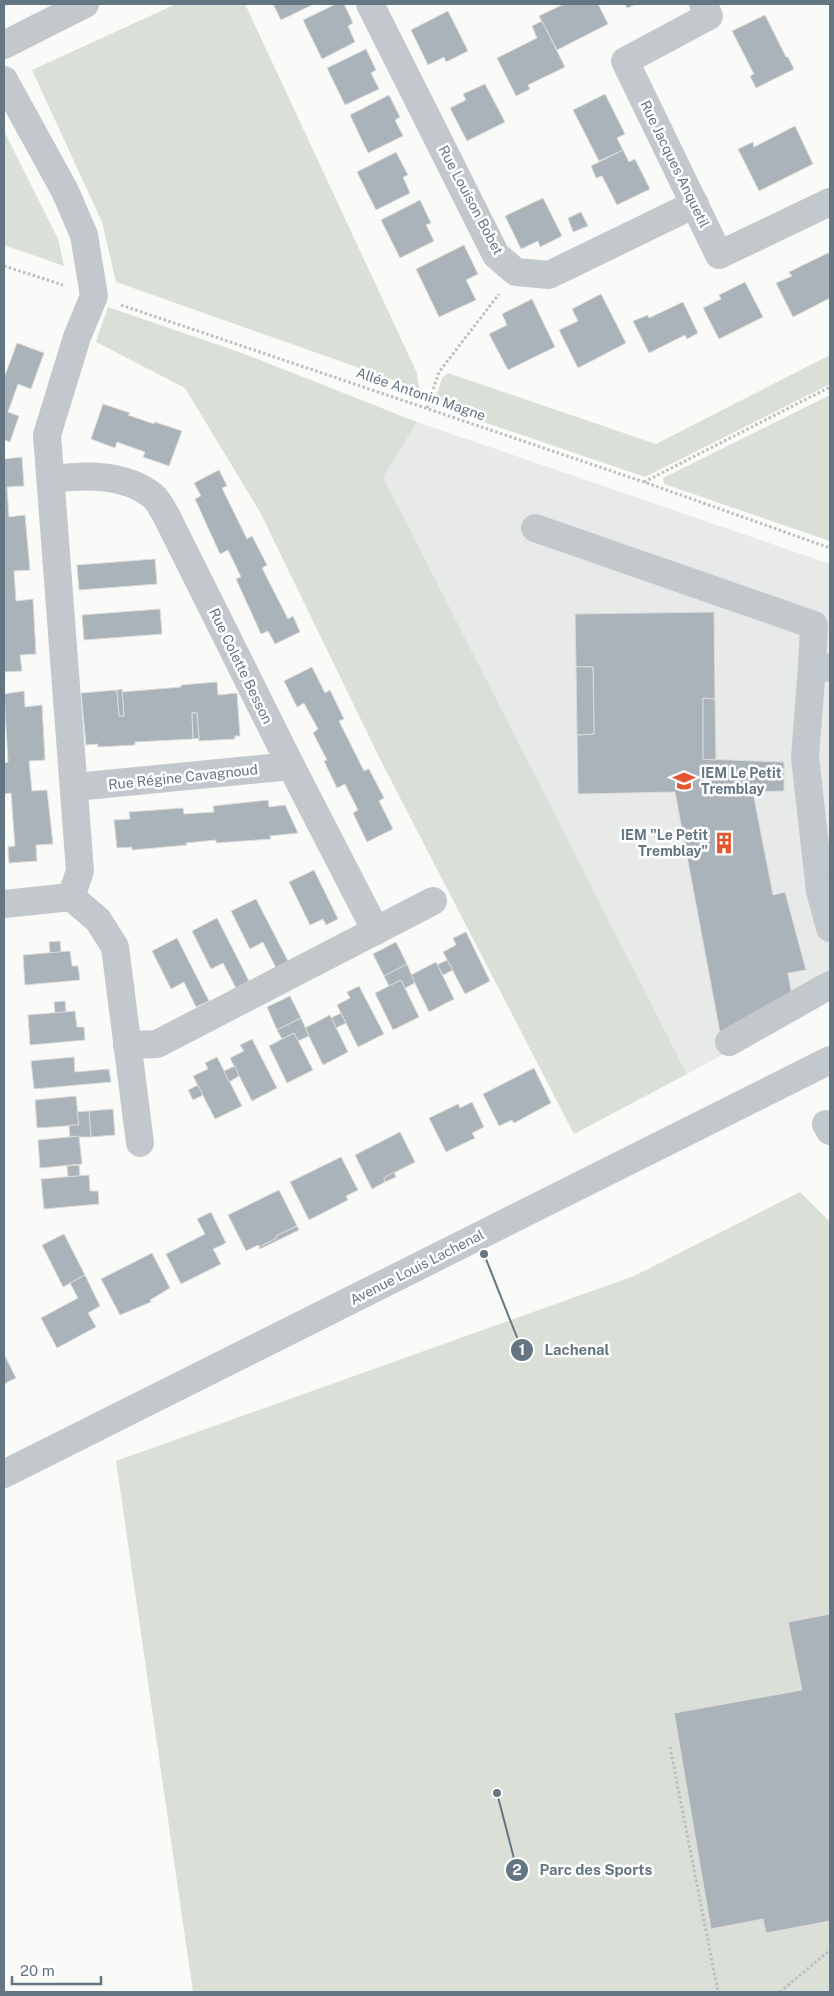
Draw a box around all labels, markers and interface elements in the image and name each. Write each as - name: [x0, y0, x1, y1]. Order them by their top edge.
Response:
- street label: Rue Jacques Anquetil: [637, 98, 713, 230]
- street label: Rue Louison Bobet: [435, 143, 507, 257]
- street label: Allée Antonin Magne: [354, 364, 488, 424]
- street label: Rue Colette Besson: [206, 606, 276, 726]
- street label: Rue Régine Cavagnoud: [107, 761, 259, 793]
- place label: IEM Le Petit Tremblay: [701, 765, 782, 797]
- school or university icon: IEM Le Petit Tremblay: [671, 768, 697, 794]
- place label: IEM "Le Petit Tremblay": [621, 827, 708, 859]
- building icon: IEM "Le Petit Tremblay": [711, 830, 737, 856]
- street label: Avenue Louis Lachenal: [347, 1226, 487, 1308]
- callout: Lachenal: [509, 1335, 619, 1365]
- text: 1: [519, 1341, 525, 1358]
- text: Lachenal: [544, 1341, 610, 1358]
- callout: Parc des Sports: [505, 1855, 663, 1885]
- text: 2: [512, 1861, 522, 1878]
- text: Parc des Sports: [540, 1861, 653, 1878]
- scale bar: [12, 1954, 101, 1986]
- text: 20 m: [20, 1962, 55, 1979]

